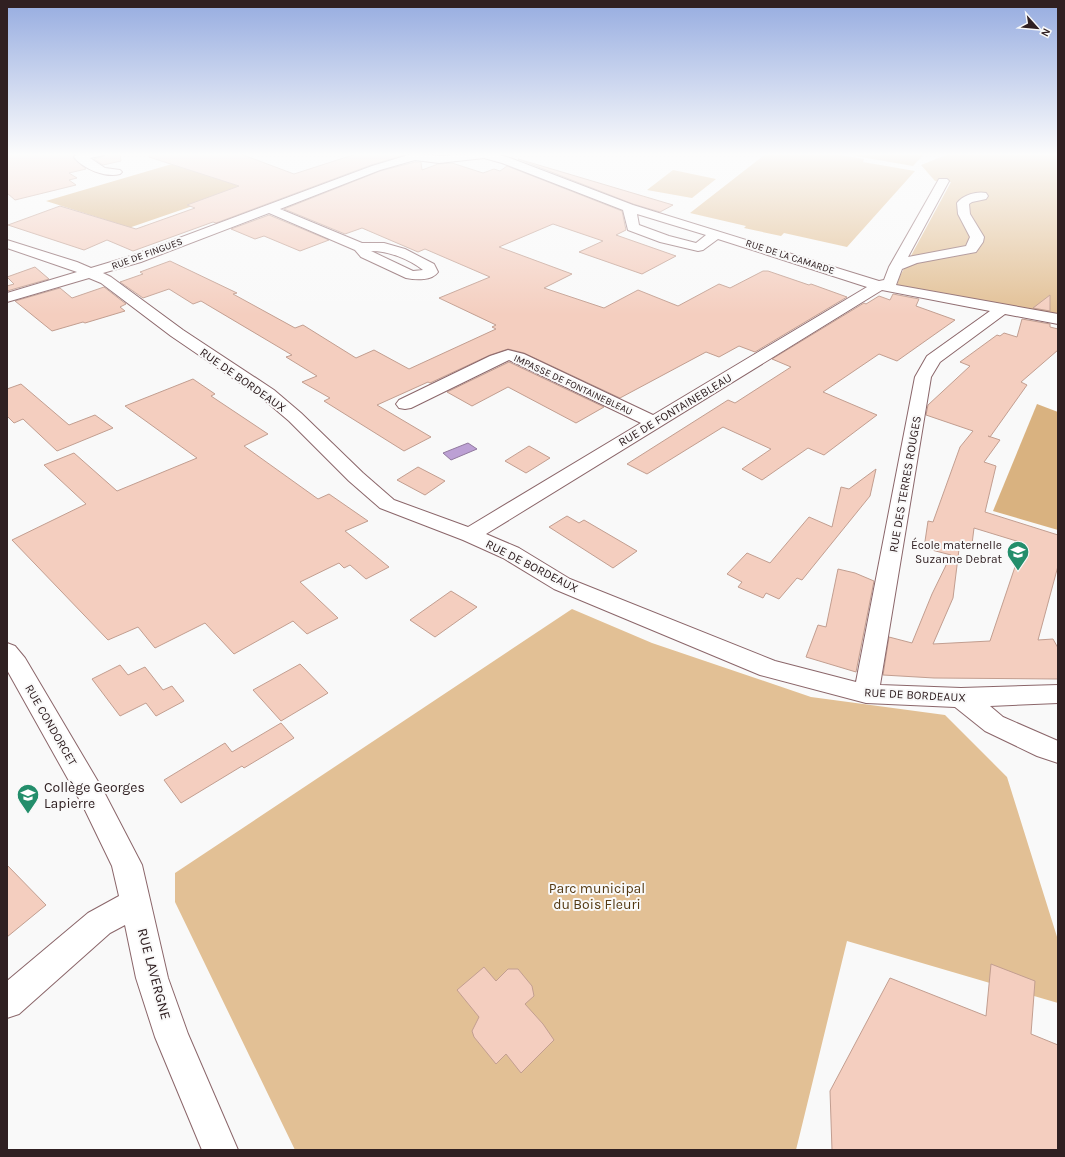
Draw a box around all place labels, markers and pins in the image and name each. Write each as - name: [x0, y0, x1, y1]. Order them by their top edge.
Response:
- place label: École maternelle Suzanne Debrat: [911, 537, 1002, 566]
- school or university icon: École maternelle Suzanne Debrat: [1005, 539, 1031, 572]
- place label: Collège Georges Lapierre: [44, 779, 145, 812]
- school or university icon: Collège Georges Lapierre: [15, 782, 41, 815]

